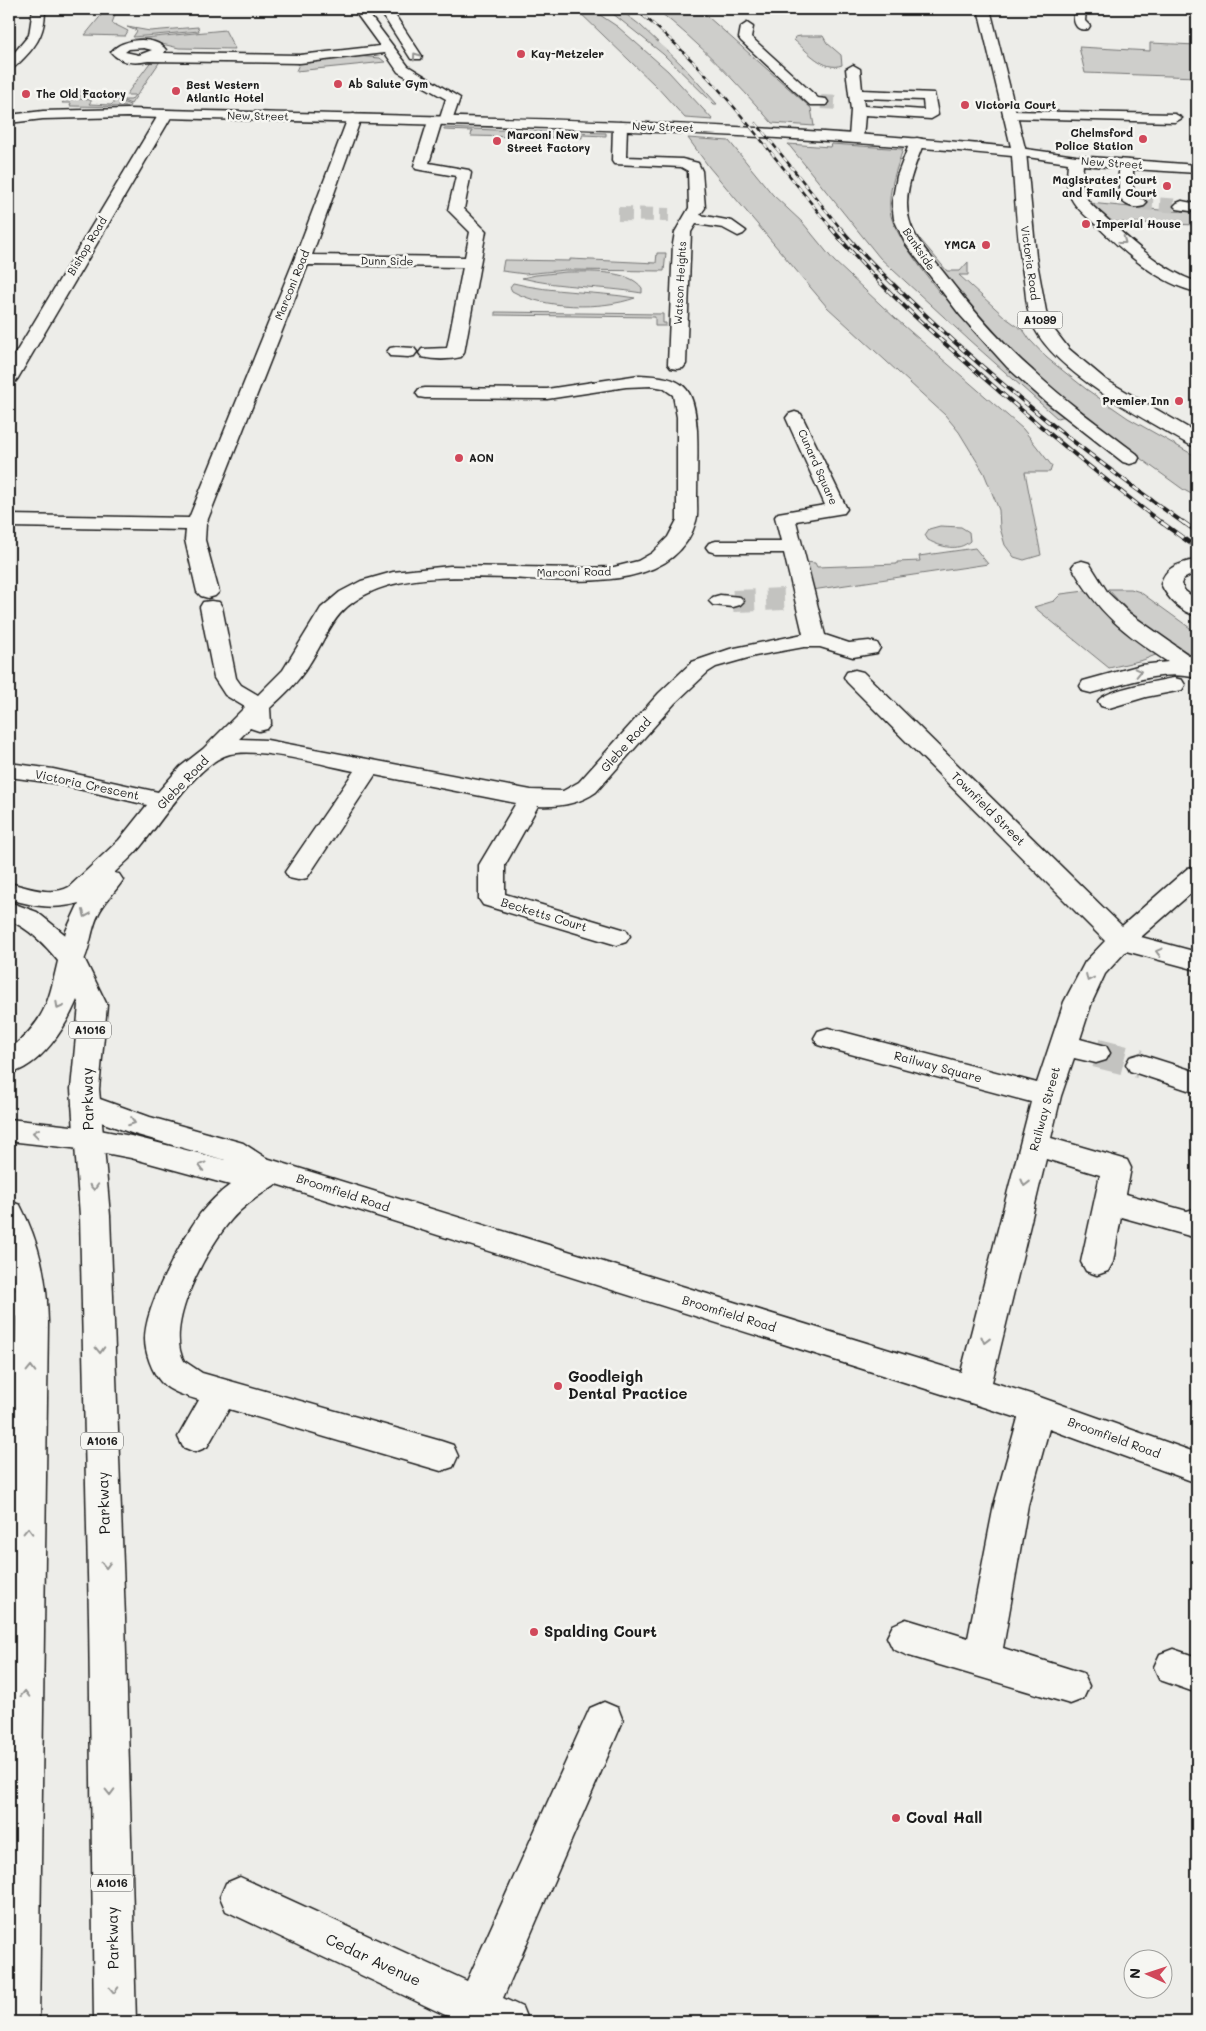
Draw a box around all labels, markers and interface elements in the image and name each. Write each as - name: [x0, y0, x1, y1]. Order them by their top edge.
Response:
- place label: Kay-Metzeler: [531, 46, 604, 61]
- marker: Kay-Metzeler: [515, 48, 527, 60]
- one-way arrow: [413, 53, 422, 62]
- place label: Ab Salute Gym: [348, 76, 428, 91]
- place label: Best Western Atlantic Hotel: [186, 77, 264, 105]
- marker: Ab Salute Gym: [332, 78, 344, 90]
- marker: Best Western Atlantic Hotel: [170, 85, 182, 97]
- place label: The Old Factory: [36, 86, 126, 101]
- marker: The Old Factory: [20, 88, 32, 100]
- place label: Victoria Court: [975, 97, 1056, 112]
- marker: Victoria Court: [959, 99, 971, 111]
- street label: New Street: [227, 107, 289, 124]
- street label: New Street: [632, 118, 694, 135]
- place label: Chelmsford Police Station: [1055, 125, 1133, 153]
- place label: Marconi New Street Factory: [507, 127, 590, 155]
- marker: Chelmsford Police Station: [1137, 133, 1149, 145]
- marker: Marconi New Street Factory: [491, 135, 503, 147]
- street label: New Street: [1081, 153, 1144, 172]
- place label: Magistrates' Court and Family Court: [1053, 172, 1157, 200]
- marker: Magistrates' Court and Family Court: [1161, 180, 1173, 192]
- street label: Bishop Road: [63, 214, 110, 278]
- place label: Imperial House: [1096, 216, 1181, 231]
- marker: Imperial House: [1080, 218, 1092, 230]
- street label: Bankside: [900, 225, 939, 273]
- street label: Victoria Road: [1018, 225, 1043, 301]
- one-way arrow: [1117, 235, 1127, 244]
- place label: YMCA: [944, 237, 976, 252]
- marker: YMCA: [980, 239, 992, 251]
- street label: Watson Heights: [670, 241, 689, 325]
- street label: Marconi Road: [271, 247, 312, 322]
- street label: Dunn Side: [361, 253, 414, 268]
- road number: A1099: [1018, 312, 1062, 328]
- place label: Premier Inn: [1102, 393, 1169, 408]
- marker: Premier Inn: [1173, 395, 1185, 407]
- street label: Cunard Square: [795, 427, 842, 507]
- place label: AON: [469, 450, 494, 465]
- marker: AON: [453, 452, 465, 464]
- street label: Marconi Road: [537, 563, 611, 580]
- one-way arrow: [1134, 667, 1143, 678]
- street label: Glebe Road: [597, 713, 654, 775]
- street label: Glebe Road: [153, 752, 212, 812]
- street label: Victoria Crescent: [34, 765, 141, 803]
- street label: Townfield Street: [948, 768, 1029, 849]
- street label: Becketts Court: [499, 893, 589, 935]
- one-way arrow: [82, 909, 93, 918]
- one-way arrow: [1155, 947, 1163, 957]
- one-way arrow: [1085, 973, 1096, 982]
- one-way arrow: [56, 1001, 66, 1010]
- road number: A1016: [69, 1022, 111, 1038]
- street label: Railway Square: [892, 1047, 984, 1085]
- street label: Railway Street: [1025, 1065, 1063, 1153]
- street label: Parkway: [76, 1067, 98, 1131]
- one-way arrow: [127, 1116, 136, 1126]
- one-way arrow: [32, 1128, 40, 1139]
- one-way arrow: [198, 1161, 206, 1171]
- street label: Broomfield Road: [295, 1169, 392, 1215]
- one-way arrow: [1021, 1178, 1031, 1186]
- one-way arrow: [89, 1184, 99, 1192]
- street label: Broomfield Road: [680, 1291, 779, 1335]
- one-way arrow: [980, 1336, 991, 1344]
- one-way arrow: [94, 1346, 105, 1354]
- one-way arrow: [26, 1364, 36, 1372]
- place label: Goodleigh Dental Practice: [568, 1366, 688, 1403]
- marker: Goodleigh Dental Practice: [552, 1380, 564, 1392]
- street label: Broomfield Road: [1066, 1413, 1163, 1461]
- road number: A1016: [81, 1432, 123, 1450]
- street label: Parkway: [92, 1471, 114, 1535]
- one-way arrow: [23, 1527, 33, 1534]
- one-way arrow: [100, 1561, 111, 1569]
- place label: Spalding Court: [544, 1621, 657, 1641]
- marker: Spalding Court: [528, 1626, 540, 1638]
- one-way arrow: [20, 1689, 30, 1697]
- one-way arrow: [105, 1788, 115, 1796]
- place label: Coval Hall: [906, 1807, 982, 1827]
- marker: Coval Hall: [890, 1812, 902, 1824]
- road number: A1016: [91, 1875, 133, 1892]
- street label: Parkway: [101, 1906, 123, 1970]
- street label: Cedar Avenue: [322, 1928, 424, 1990]
- north arrow: [1124, 1948, 1174, 1998]
- text: N: [1125, 1967, 1144, 1979]
- one-way arrow: [108, 1986, 119, 1994]

